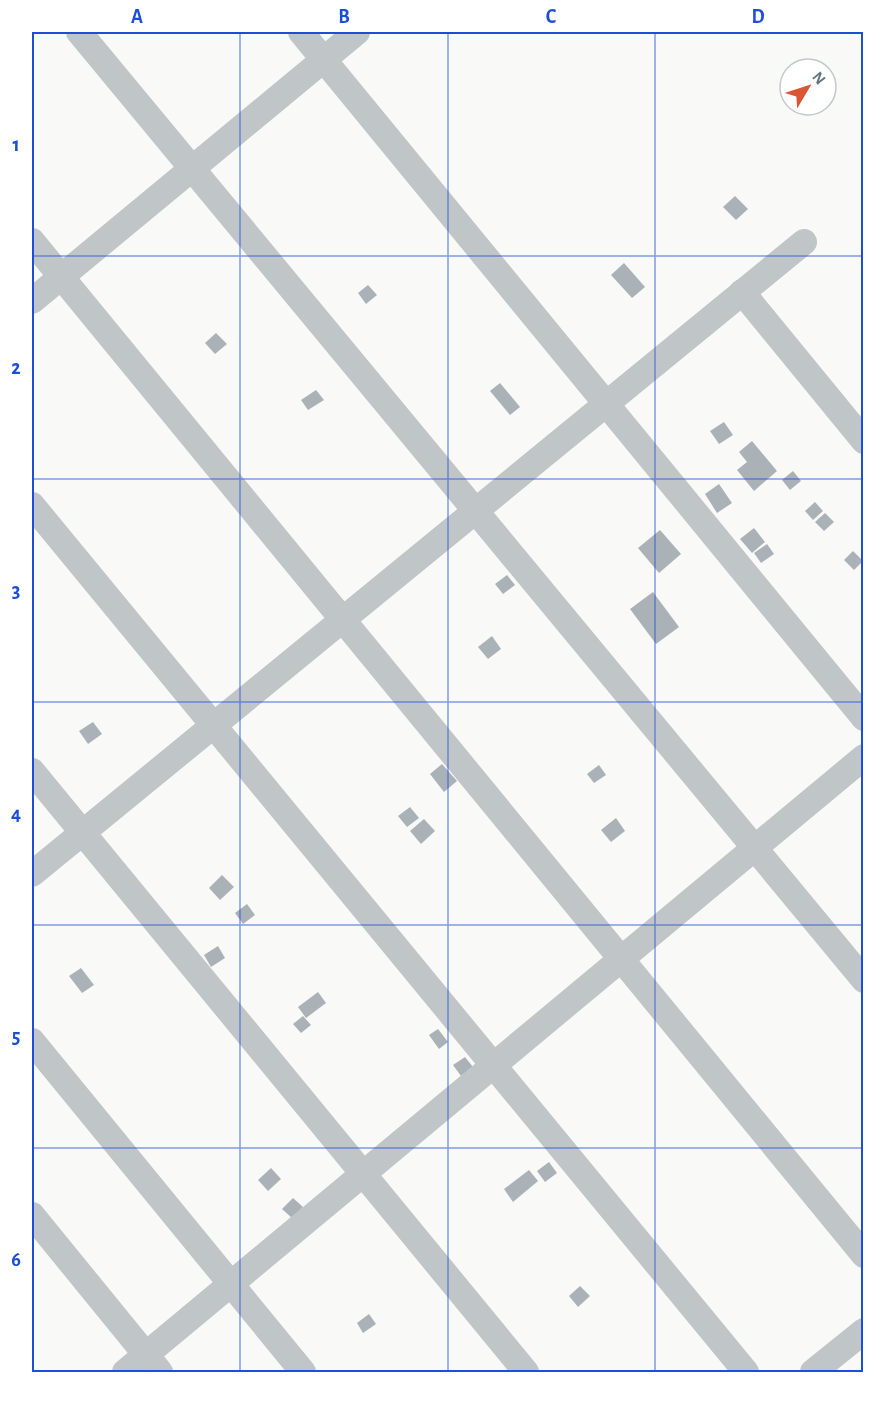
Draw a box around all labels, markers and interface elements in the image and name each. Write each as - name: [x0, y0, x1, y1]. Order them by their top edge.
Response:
- text: A: [131, 7, 143, 27]
- text: B: [338, 7, 350, 27]
- text: C: [546, 7, 557, 27]
- text: D: [751, 7, 765, 27]
- north arrow: [778, 57, 838, 117]
- text: N: [809, 69, 829, 88]
- text: 1: [12, 135, 20, 155]
- text: 2: [11, 358, 21, 378]
- text: 3: [12, 581, 20, 601]
- text: 4: [11, 804, 21, 824]
- text: 5: [12, 1027, 20, 1047]
- text: 6: [11, 1250, 21, 1270]

